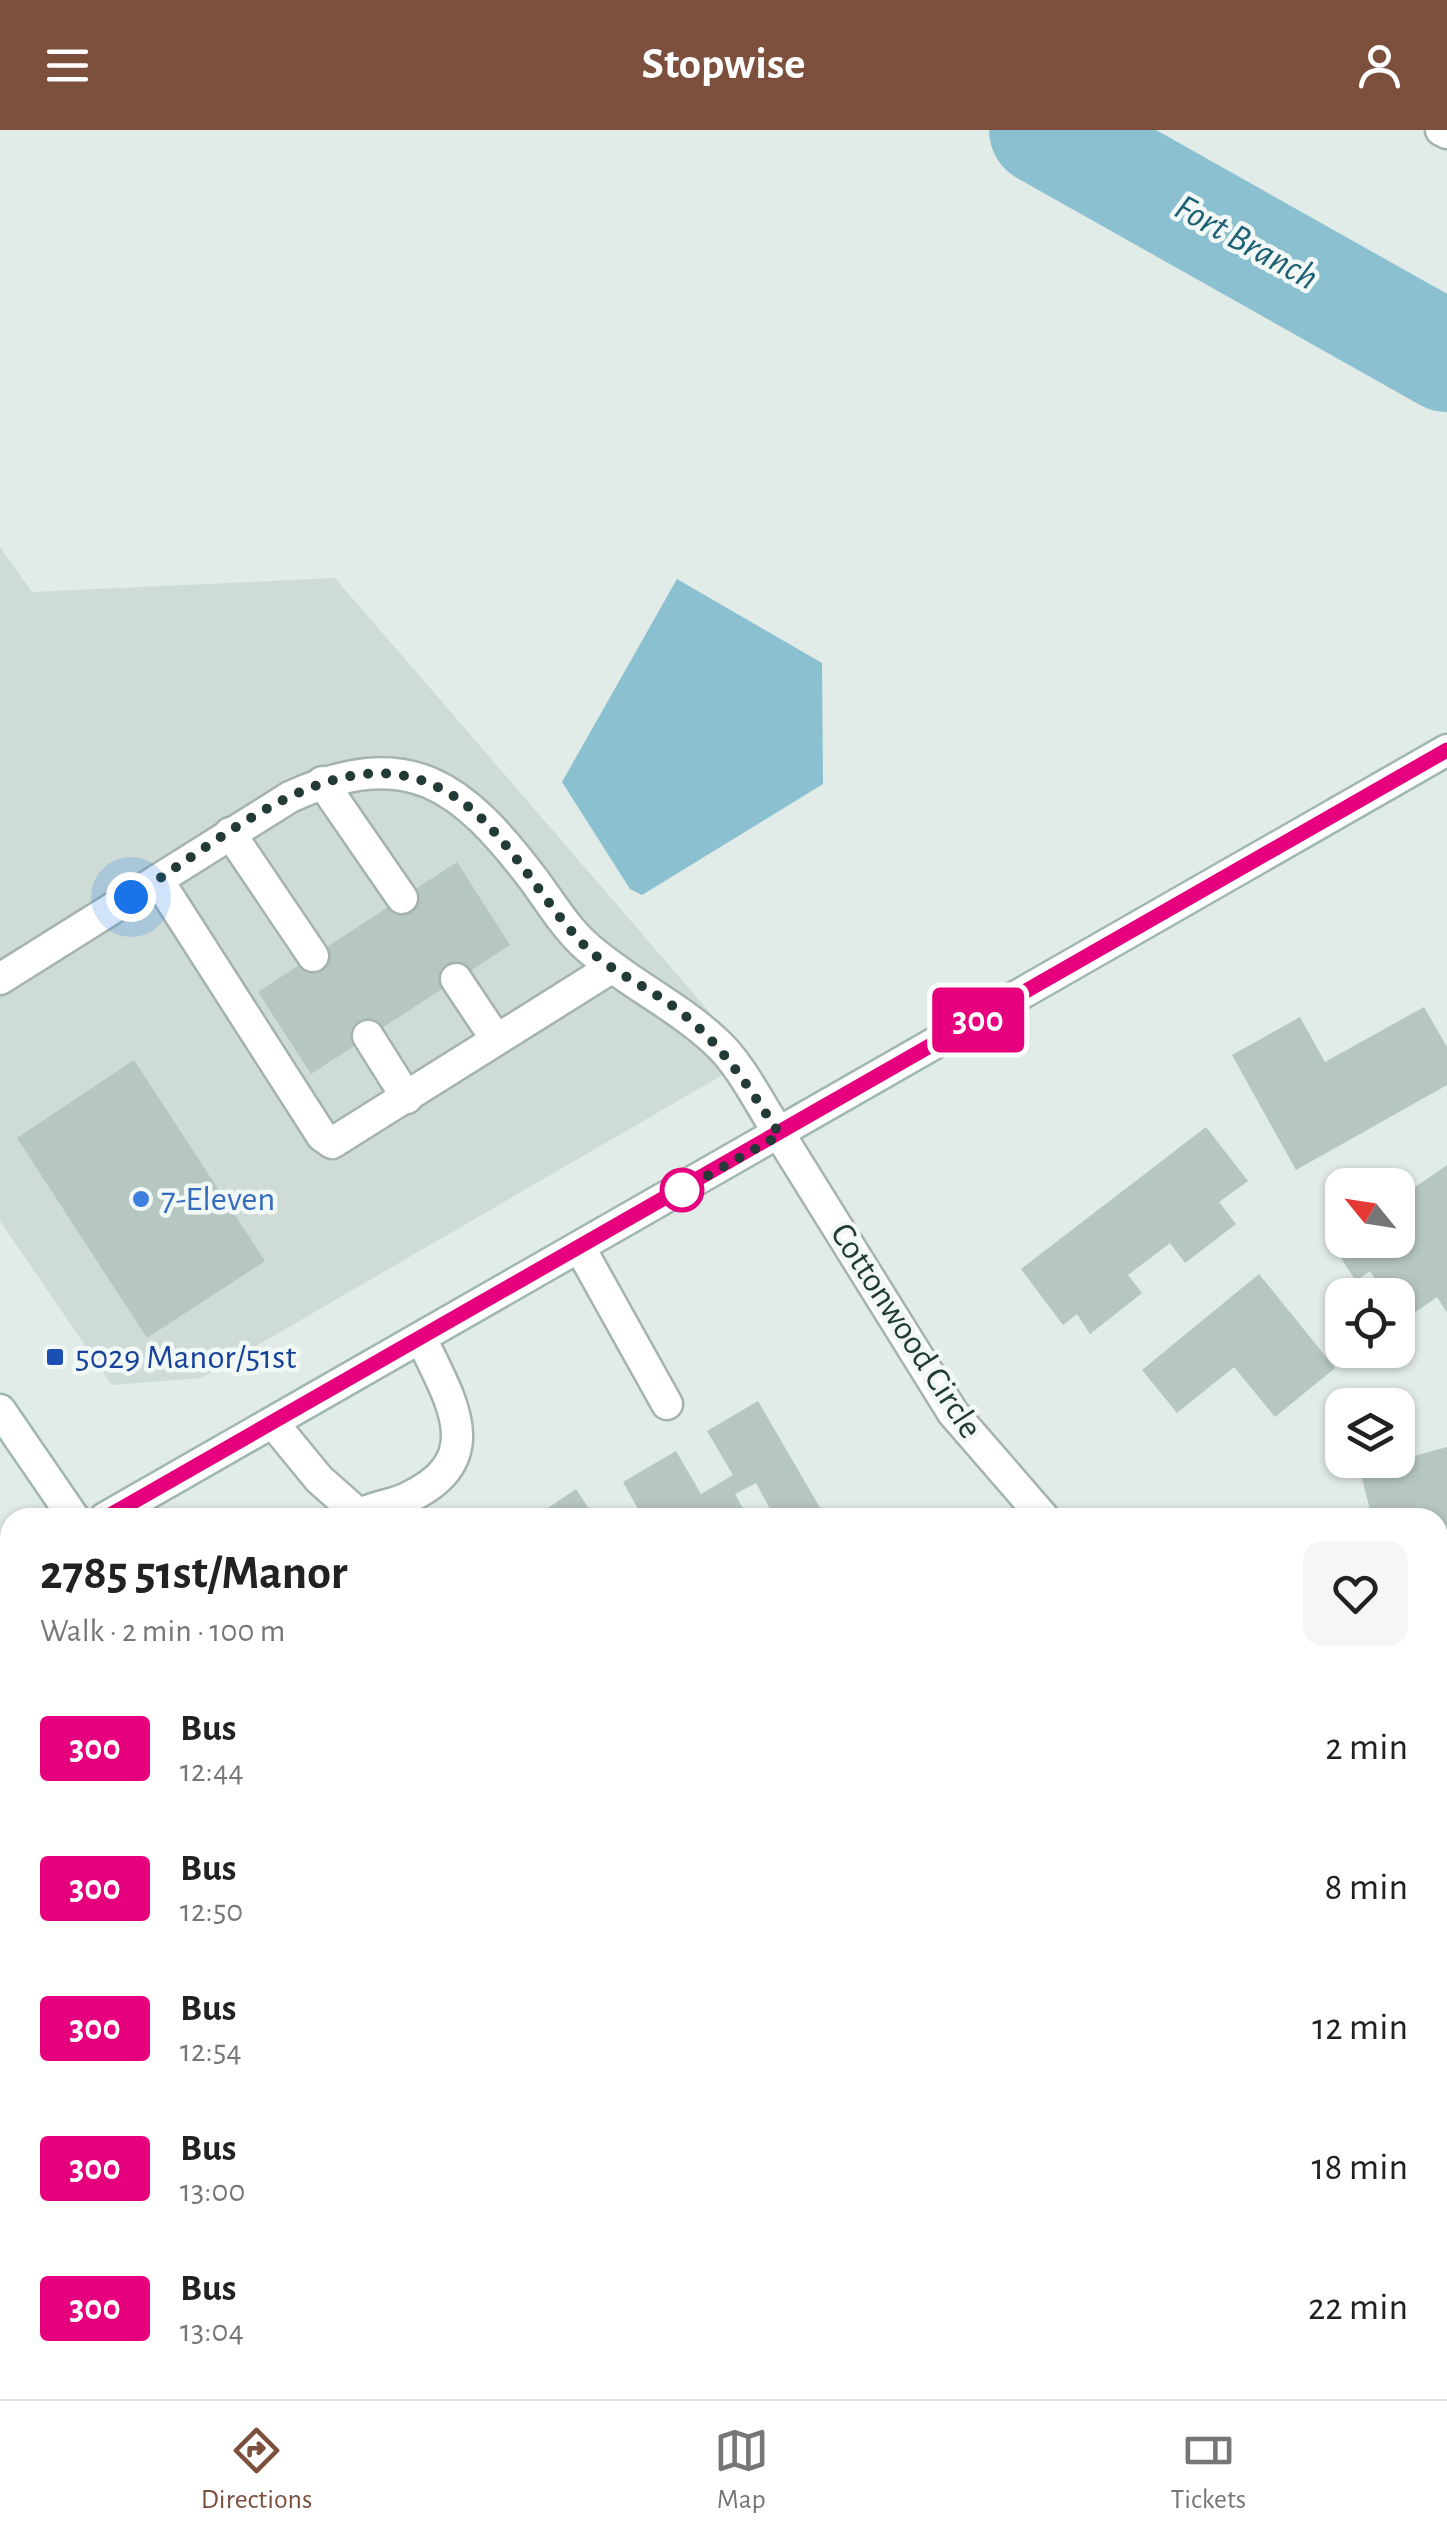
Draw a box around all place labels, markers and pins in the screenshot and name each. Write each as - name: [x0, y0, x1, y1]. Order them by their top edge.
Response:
- unlabelled marker: [661, 1169, 703, 1211]
- place label: 7-Eleven: [161, 1182, 275, 1217]
- marker: 7-Eleven: [130, 1188, 152, 1210]
- place label: 5029 Manor/51st: [75, 1340, 296, 1375]
- marker: 5029 Manor/51st: [44, 1346, 66, 1368]

